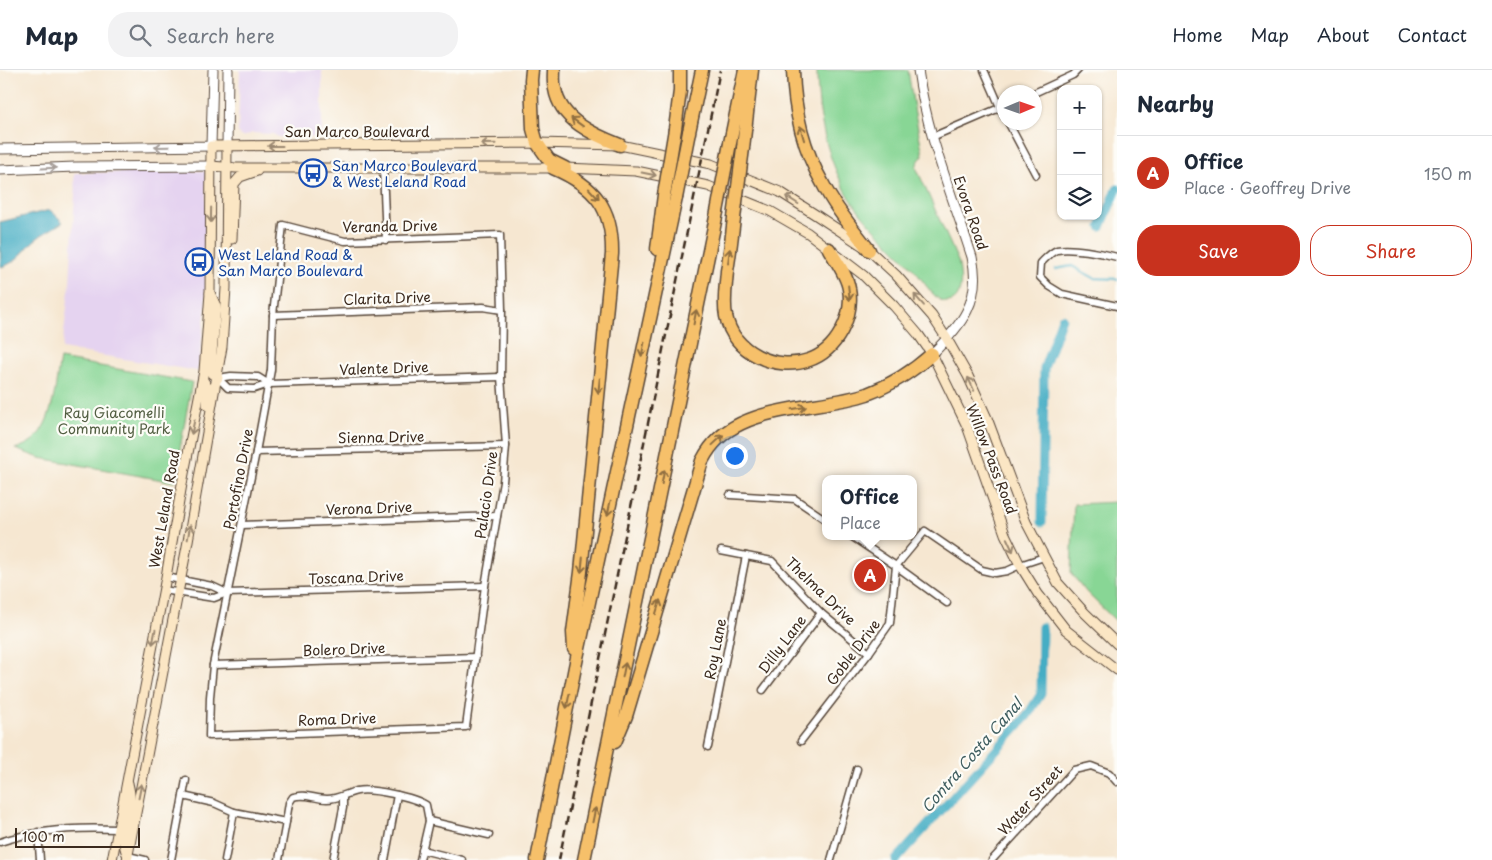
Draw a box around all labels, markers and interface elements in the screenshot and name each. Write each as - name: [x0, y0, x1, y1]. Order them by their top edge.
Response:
- search box: [108, 12, 458, 57]
- text: Map: [25, 17, 78, 53]
- icon: search: [126, 21, 154, 49]
- text: Search here: [166, 21, 275, 49]
- text: Home: [1172, 21, 1222, 48]
- text: Map: [1250, 21, 1289, 48]
- text: About: [1317, 21, 1369, 48]
- text: Contact: [1397, 21, 1467, 48]
- north arrow: [997, 85, 1042, 130]
- map controls: [1057, 85, 1102, 220]
- button: +: [1057, 85, 1102, 130]
- text: Nearby: [1137, 87, 1214, 119]
- one-way arrow: [570, 117, 584, 127]
- street label: San Marco Boulevard: [285, 121, 430, 142]
- one-way arrow: [796, 125, 806, 141]
- button: −: [1057, 130, 1102, 175]
- one-way arrow: [481, 139, 497, 149]
- one-way arrow: [267, 141, 283, 150]
- one-way arrow: [154, 142, 170, 151]
- text: Office: [1184, 147, 1243, 175]
- place label: San Marco Boulevard & West Leland Road: [332, 155, 477, 192]
- bus stop icon: San Marco Boulevard & West Leland Road: [298, 158, 328, 188]
- text: A: [1147, 161, 1159, 185]
- text: 150 m: [1424, 161, 1472, 185]
- one-way arrow: [40, 163, 56, 172]
- one-way arrow: [640, 169, 656, 179]
- street label: Evora Road: [948, 173, 994, 253]
- button: layers: [1057, 175, 1102, 220]
- text: Place · Geoffrey Drive: [1184, 175, 1351, 199]
- one-way arrow: [588, 188, 599, 201]
- one-way arrow: [785, 194, 799, 204]
- one-way arrow: [206, 206, 215, 222]
- street label: Veranda Drive: [342, 215, 438, 237]
- button: Save: [1137, 225, 1300, 276]
- button: Share: [1310, 225, 1472, 276]
- place label: West Leland Road & San Marco Boulevard: [218, 244, 363, 281]
- bus stop icon: West Leland Road & San Marco Boulevard: [184, 247, 214, 277]
- one-way arrow: [724, 249, 734, 265]
- one-way arrow: [844, 284, 853, 300]
- street label: Clarita Drive: [343, 286, 431, 310]
- one-way arrow: [913, 294, 924, 307]
- one-way arrow: [691, 310, 700, 326]
- one-way arrow: [638, 340, 647, 356]
- street label: Valente Drive: [339, 356, 429, 380]
- one-way arrow: [966, 376, 976, 391]
- one-way arrow: [595, 378, 604, 394]
- street label: Willow Pass Road: [961, 401, 1023, 517]
- park label: Ray Giacomelli Community Park: [58, 402, 171, 439]
- one-way arrow: [790, 403, 806, 413]
- one-way arrow: [188, 419, 198, 435]
- street label: Sienna Drive: [338, 426, 424, 448]
- street label: Portofino Drive: [218, 427, 258, 531]
- one-way arrow: [712, 434, 725, 445]
- your location: [722, 443, 748, 469]
- street label: West Leland Road: [143, 448, 185, 570]
- street label: Palacio Drive: [469, 449, 503, 540]
- one-way arrow: [659, 469, 668, 485]
- popup: [822, 475, 917, 540]
- text: Office: [840, 482, 899, 510]
- street label: Verona Drive: [325, 496, 413, 520]
- one-way arrow: [604, 499, 613, 515]
- text: Place: [840, 510, 881, 534]
- one-way arrow: [185, 524, 195, 540]
- one-way arrow: [1006, 537, 1016, 552]
- street label: Thelma Drive: [781, 552, 861, 630]
- pin: A: [854, 556, 886, 594]
- one-way arrow: [577, 557, 587, 573]
- street label: Toscana Drive: [308, 565, 404, 589]
- one-way arrow: [653, 600, 663, 616]
- street label: Dilly Lane: [753, 610, 811, 678]
- street label: Goble Drive: [821, 614, 885, 690]
- street label: Roy Lane: [699, 616, 731, 681]
- one-way arrow: [148, 629, 158, 645]
- street label: Bolero Drive: [302, 637, 386, 661]
- one-way arrow: [619, 663, 629, 679]
- water label: Contra Costa Canal: [915, 691, 1029, 817]
- one-way arrow: [563, 692, 573, 708]
- street label: Roma Drive: [297, 707, 377, 731]
- street label: Water Street: [993, 760, 1067, 840]
- one-way arrow: [136, 783, 146, 799]
- one-way arrow: [590, 807, 599, 823]
- scale bar: [15, 825, 140, 848]
- text: 100 m: [22, 826, 65, 847]

